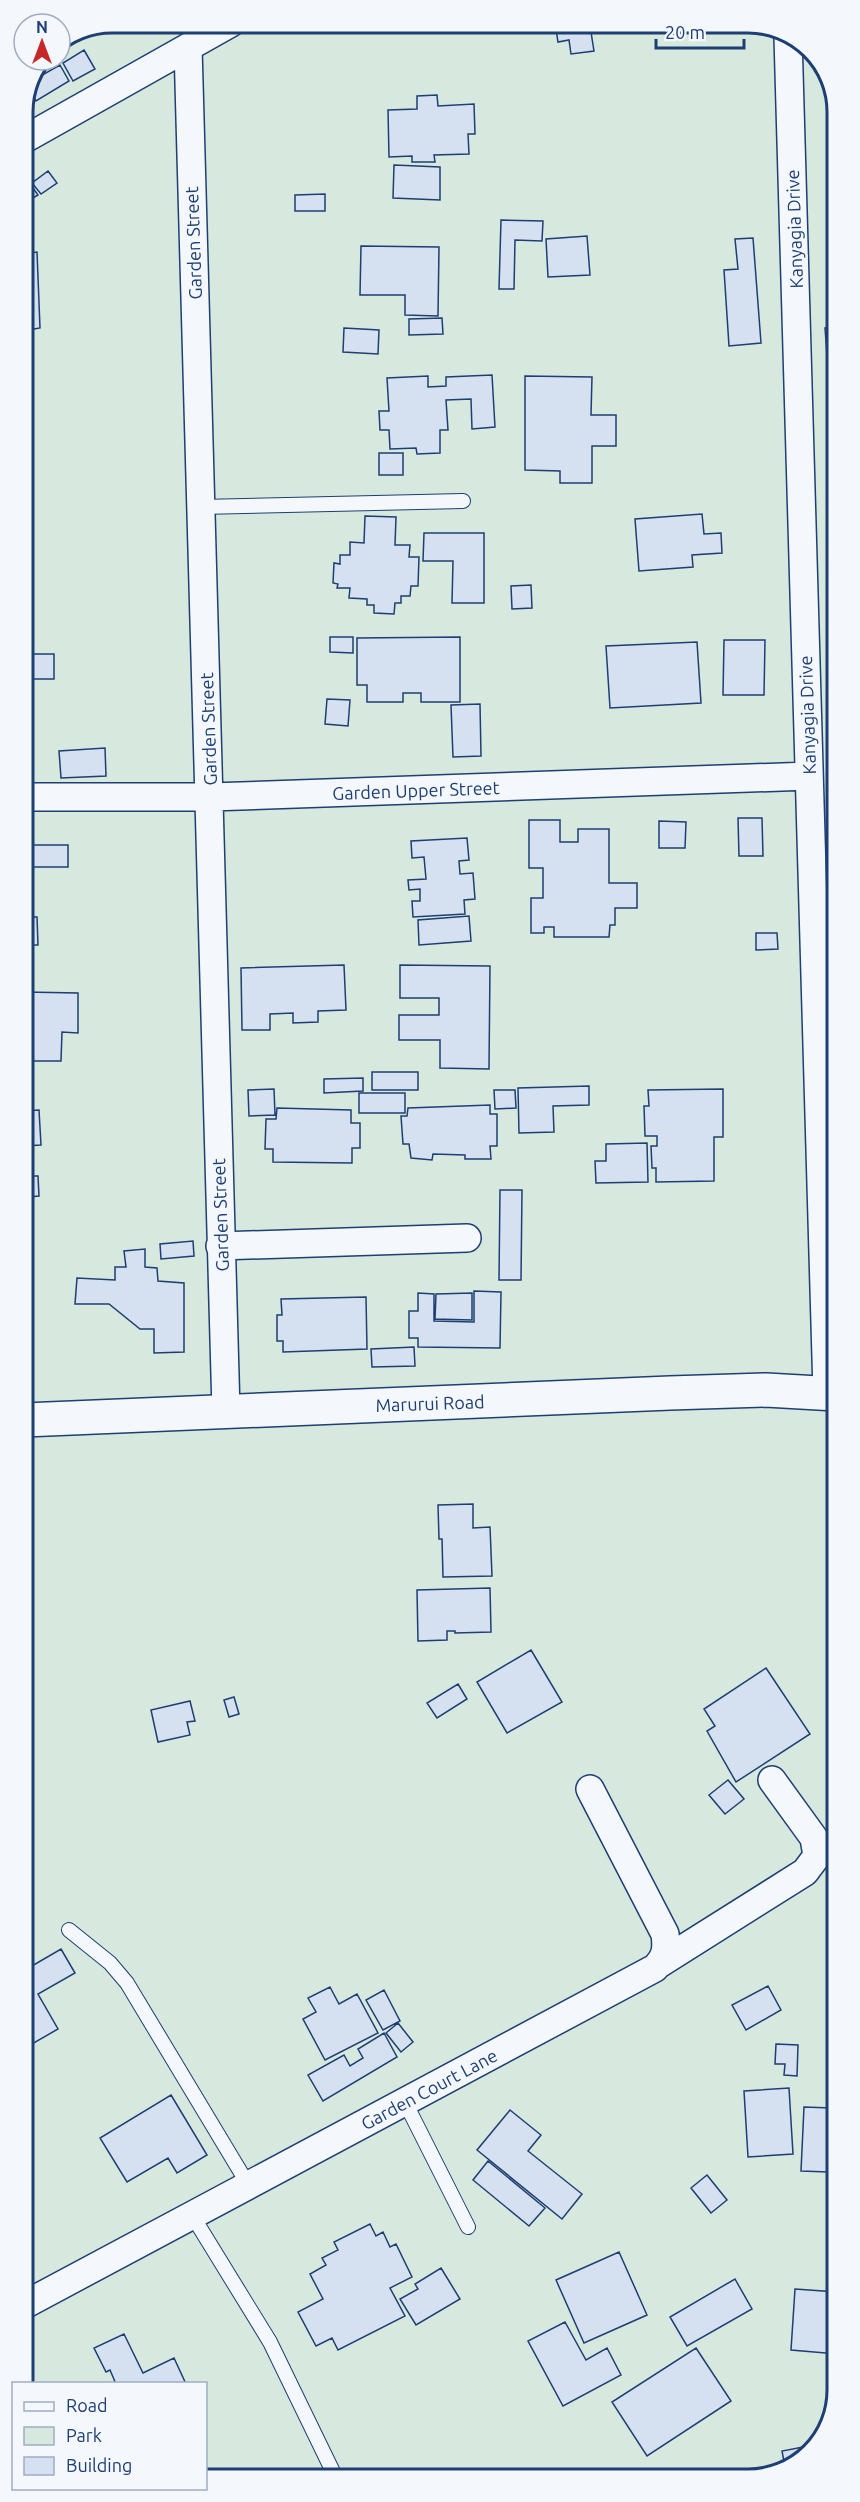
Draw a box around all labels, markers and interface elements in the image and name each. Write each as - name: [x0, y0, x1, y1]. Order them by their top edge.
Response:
- north arrow: [12, 12, 72, 72]
- scale bar: [656, 12, 744, 50]
- text: N: [36, 18, 48, 36]
- text: 20 m: [665, 22, 705, 42]
- street label: Kanyagia Drive: [782, 169, 806, 289]
- street label: Garden Street: [181, 186, 205, 300]
- street label: Kanyagia Drive: [795, 655, 819, 775]
- street label: Garden Street: [196, 672, 220, 786]
- street label: Garden Upper Street: [332, 777, 500, 803]
- street label: Garden Street: [208, 1158, 232, 1272]
- street label: Marurui Road: [375, 1391, 485, 1415]
- street label: Garden Court Lane: [357, 2045, 501, 2133]
- legend: [12, 2382, 207, 2490]
- text: Road: [66, 2395, 108, 2415]
- text: Park: [66, 2425, 102, 2445]
- text: Building: [66, 2455, 132, 2475]

